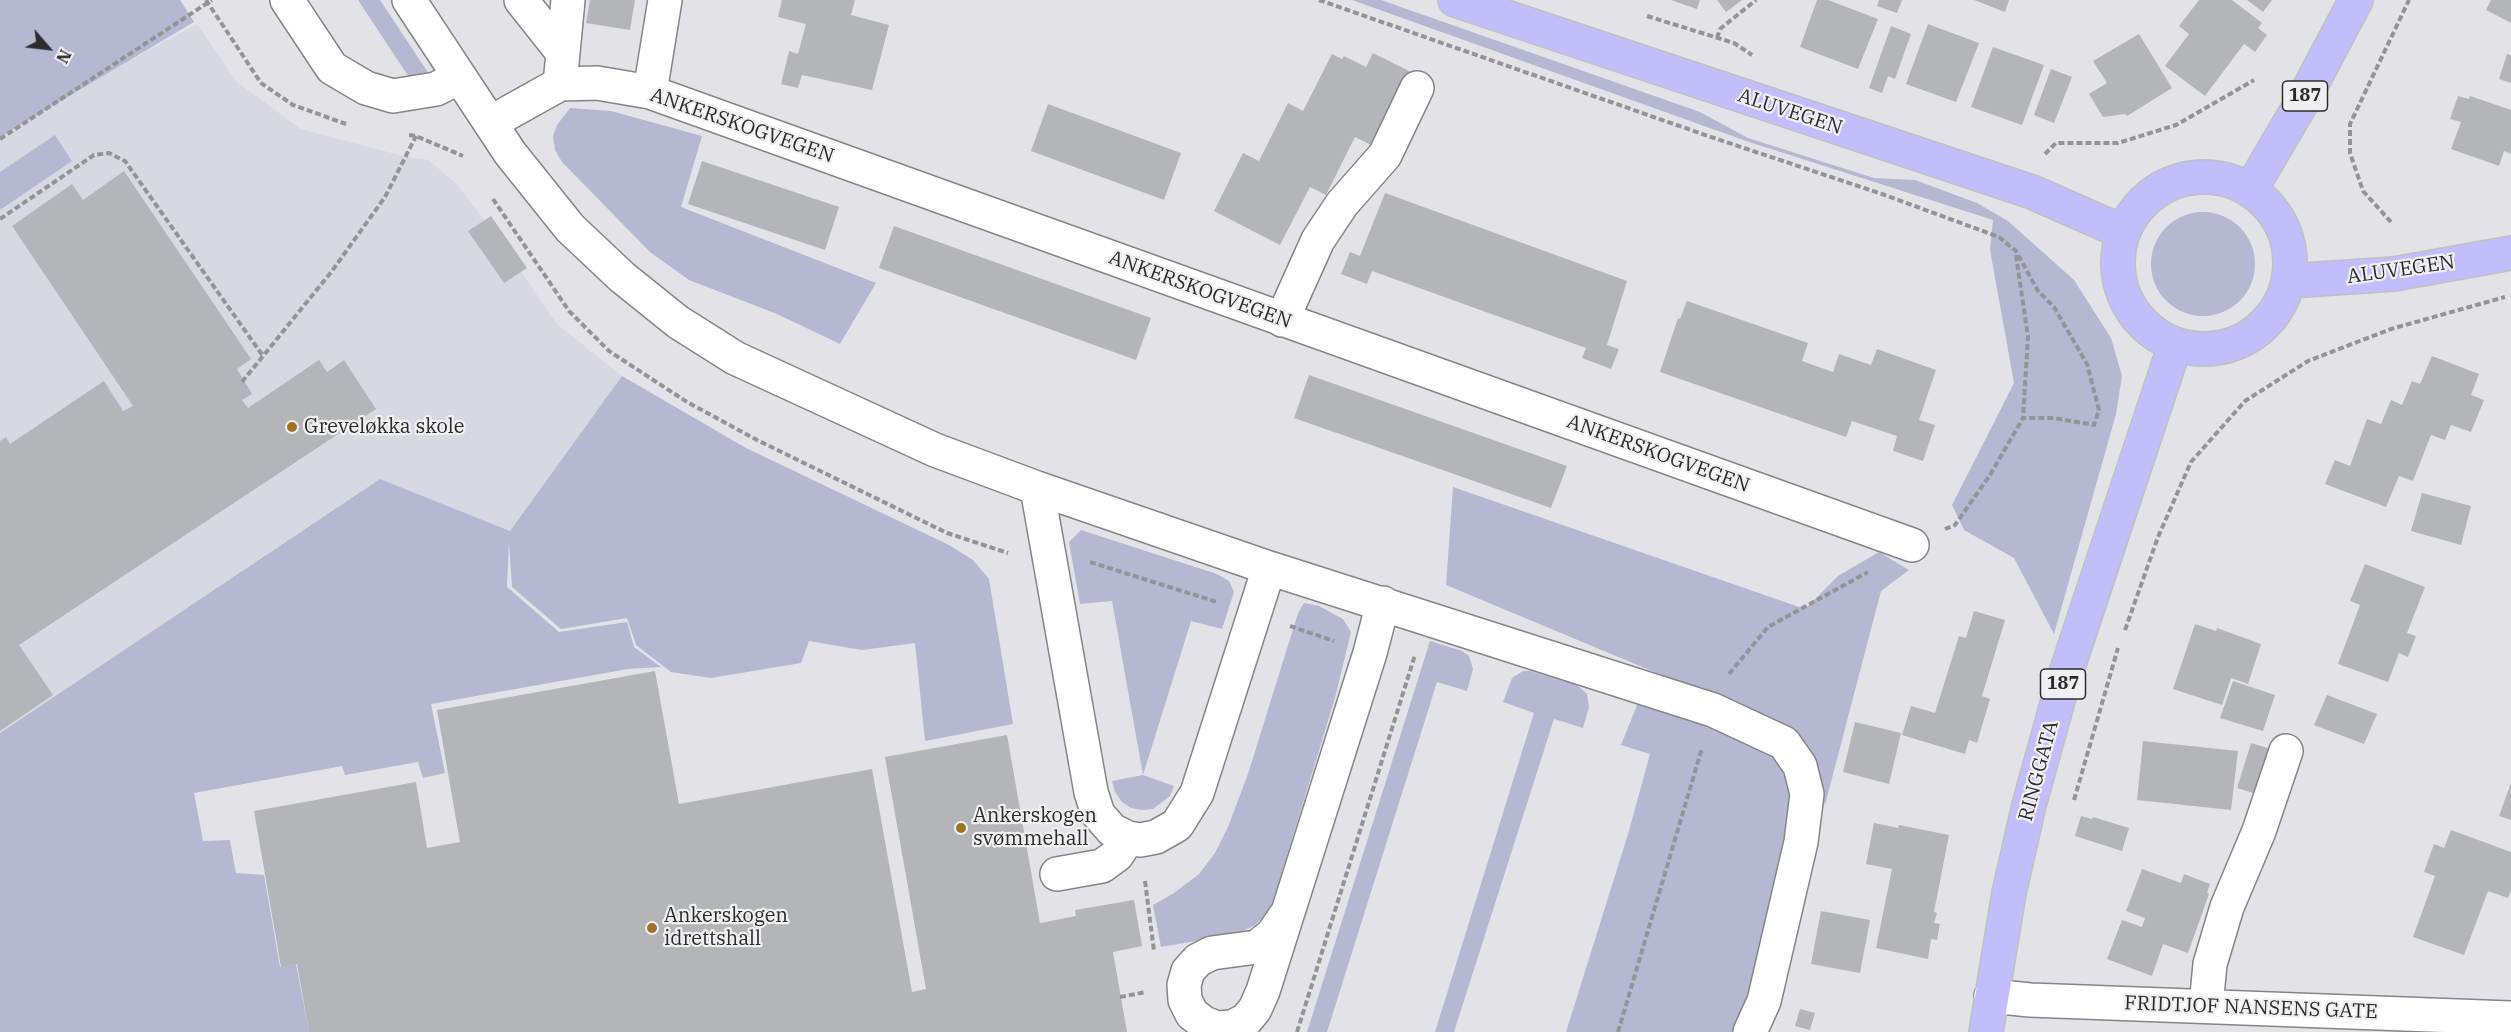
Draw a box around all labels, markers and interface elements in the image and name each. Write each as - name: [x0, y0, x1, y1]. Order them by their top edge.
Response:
- north arrow: [18, 18, 78, 78]
- text: N: [52, 46, 76, 67]
- road number: 187: [2282, 81, 2328, 111]
- street label: ANKERSKOGVEGEN: [647, 83, 837, 169]
- street label: ALUVEGEN: [1735, 84, 1845, 140]
- street label: ANKERSKOGVEGEN: [1105, 246, 1295, 334]
- street label: ALUVEGEN: [2346, 251, 2456, 289]
- street label: ANKERSKOGVEGEN: [1563, 410, 1753, 498]
- place label: Greveløkka skole: [304, 415, 465, 439]
- marker: Greveløkka skole: [285, 420, 299, 434]
- road number: 187: [2040, 669, 2086, 699]
- street label: RINGGATA: [2014, 718, 2064, 824]
- place label: Ankerskogen svømmehall: [973, 804, 1097, 851]
- marker: Ankerskogen svømmehall: [954, 821, 968, 835]
- place label: Ankerskogen idrettshall: [664, 904, 788, 951]
- marker: Ankerskogen idrettshall: [645, 921, 659, 935]
- street label: FRIDTJOF NANSENS GATE: [2124, 992, 2378, 1024]

